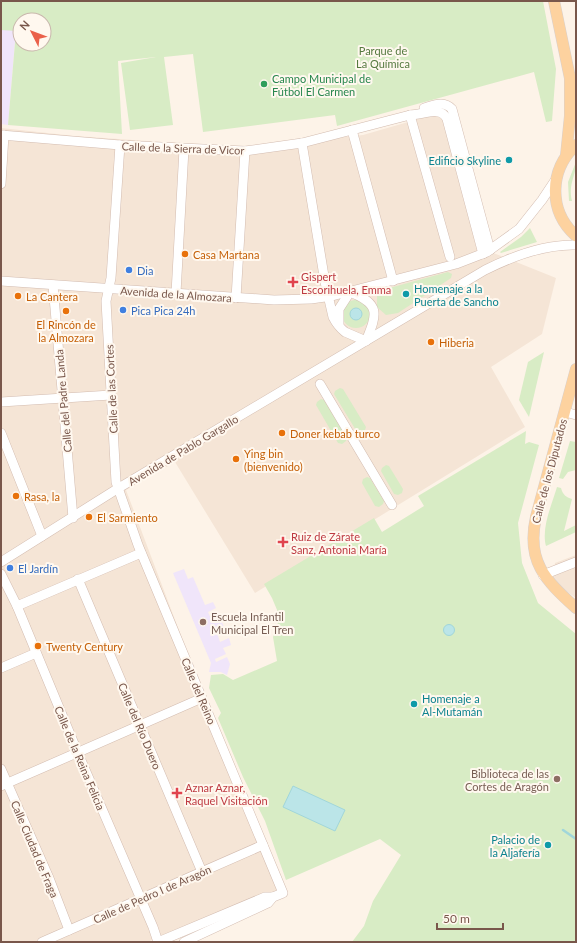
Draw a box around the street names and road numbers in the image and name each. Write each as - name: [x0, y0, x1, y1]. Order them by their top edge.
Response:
- street label: Calle de la Sierra de Vicor: [121, 139, 245, 157]
- street label: Avenida de la Almozara: [120, 284, 232, 304]
- street label: Calle de las Cortes: [102, 344, 120, 434]
- street label: Calle del Padre Landa: [52, 349, 74, 453]
- street label: Avenida de Pablo Gargallo: [126, 412, 240, 488]
- street label: Calle de los Diputados: [529, 417, 569, 525]
- street label: Calle del Reino: [179, 656, 219, 726]
- street label: Calle del Río Duero: [116, 681, 164, 771]
- street label: Calle de la Reina Felicia: [52, 704, 108, 812]
- street label: Calle Ciudad de Fraga: [9, 798, 61, 900]
- street label: Calle de Pedro I de Aragón: [91, 862, 213, 926]

